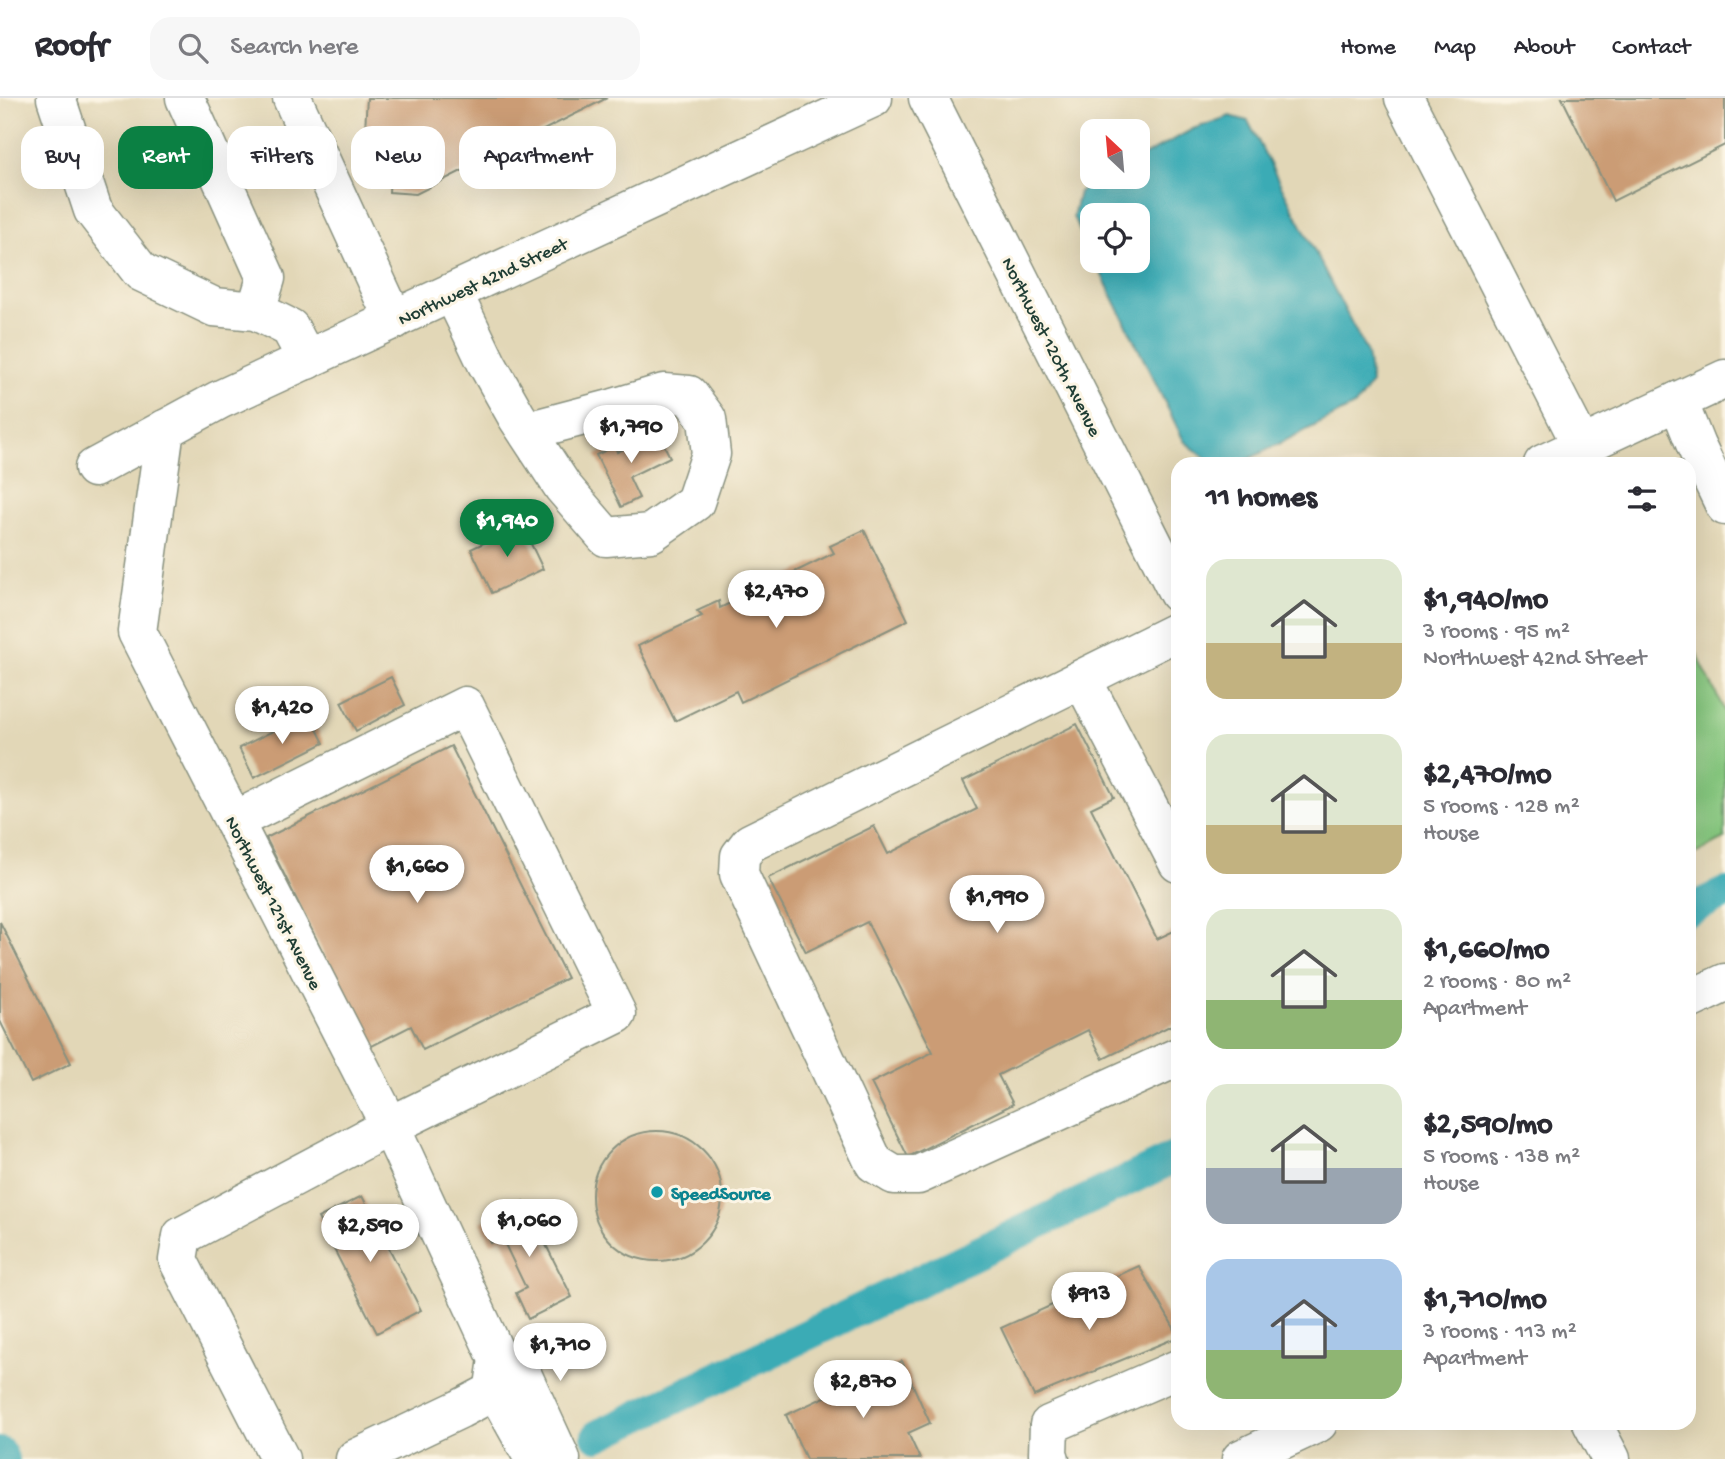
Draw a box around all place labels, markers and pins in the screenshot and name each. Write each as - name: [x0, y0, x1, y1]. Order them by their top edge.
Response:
- pin: $1,790: [574, 406, 688, 465]
- pin: $1,940: [450, 500, 564, 559]
- pin: $2,470: [719, 570, 833, 630]
- pin: $1,420: [225, 686, 339, 746]
- pin: $1,660: [360, 846, 474, 905]
- pin: $1,990: [940, 876, 1054, 935]
- marker: SpeedSource: [649, 1184, 665, 1200]
- place label: SpeedSource: [671, 1184, 772, 1207]
- pin: $1,060: [472, 1200, 586, 1259]
- pin: $2,590: [313, 1204, 427, 1264]
- pin: $913: [1048, 1272, 1130, 1332]
- pin: $1,710: [503, 1324, 617, 1383]
- pin: $2,870: [806, 1360, 920, 1420]

